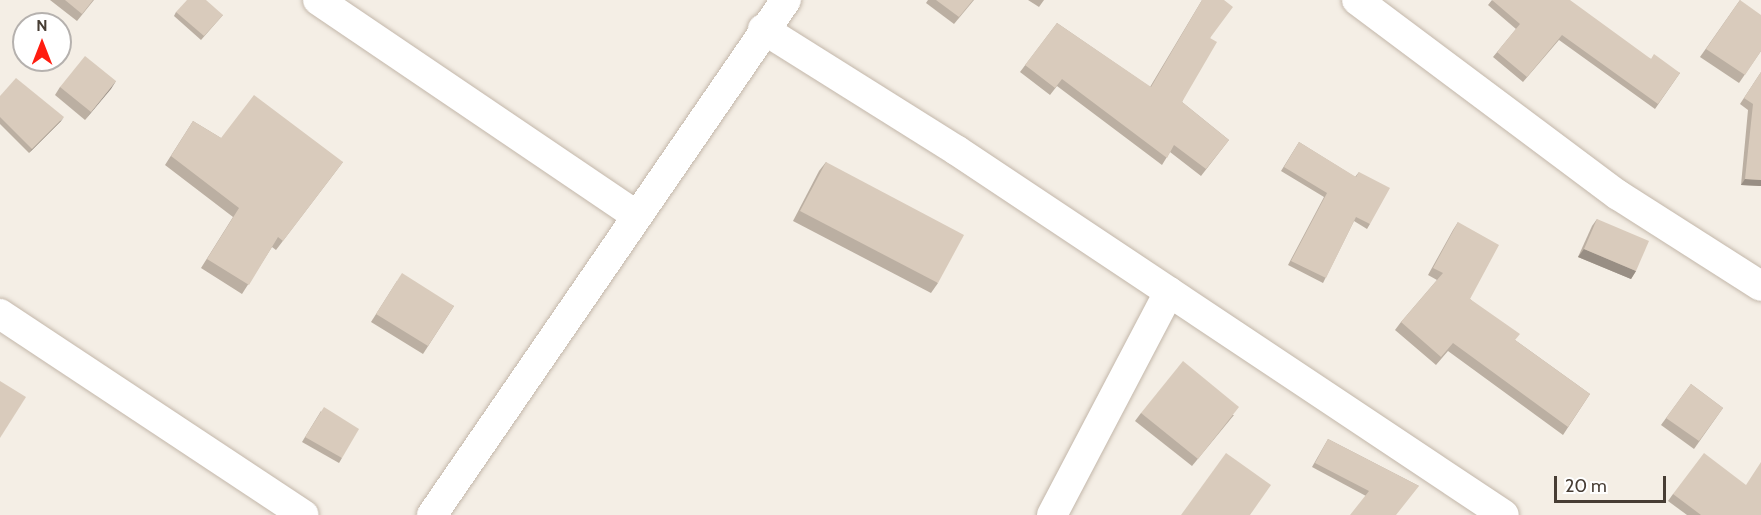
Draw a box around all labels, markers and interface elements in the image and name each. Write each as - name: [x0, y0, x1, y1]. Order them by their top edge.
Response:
- north arrow: [12, 12, 72, 72]
- text: N: [36, 16, 48, 35]
- scale bar: [1557, 464, 1670, 502]
- text: 20 m: [1565, 475, 1607, 497]

